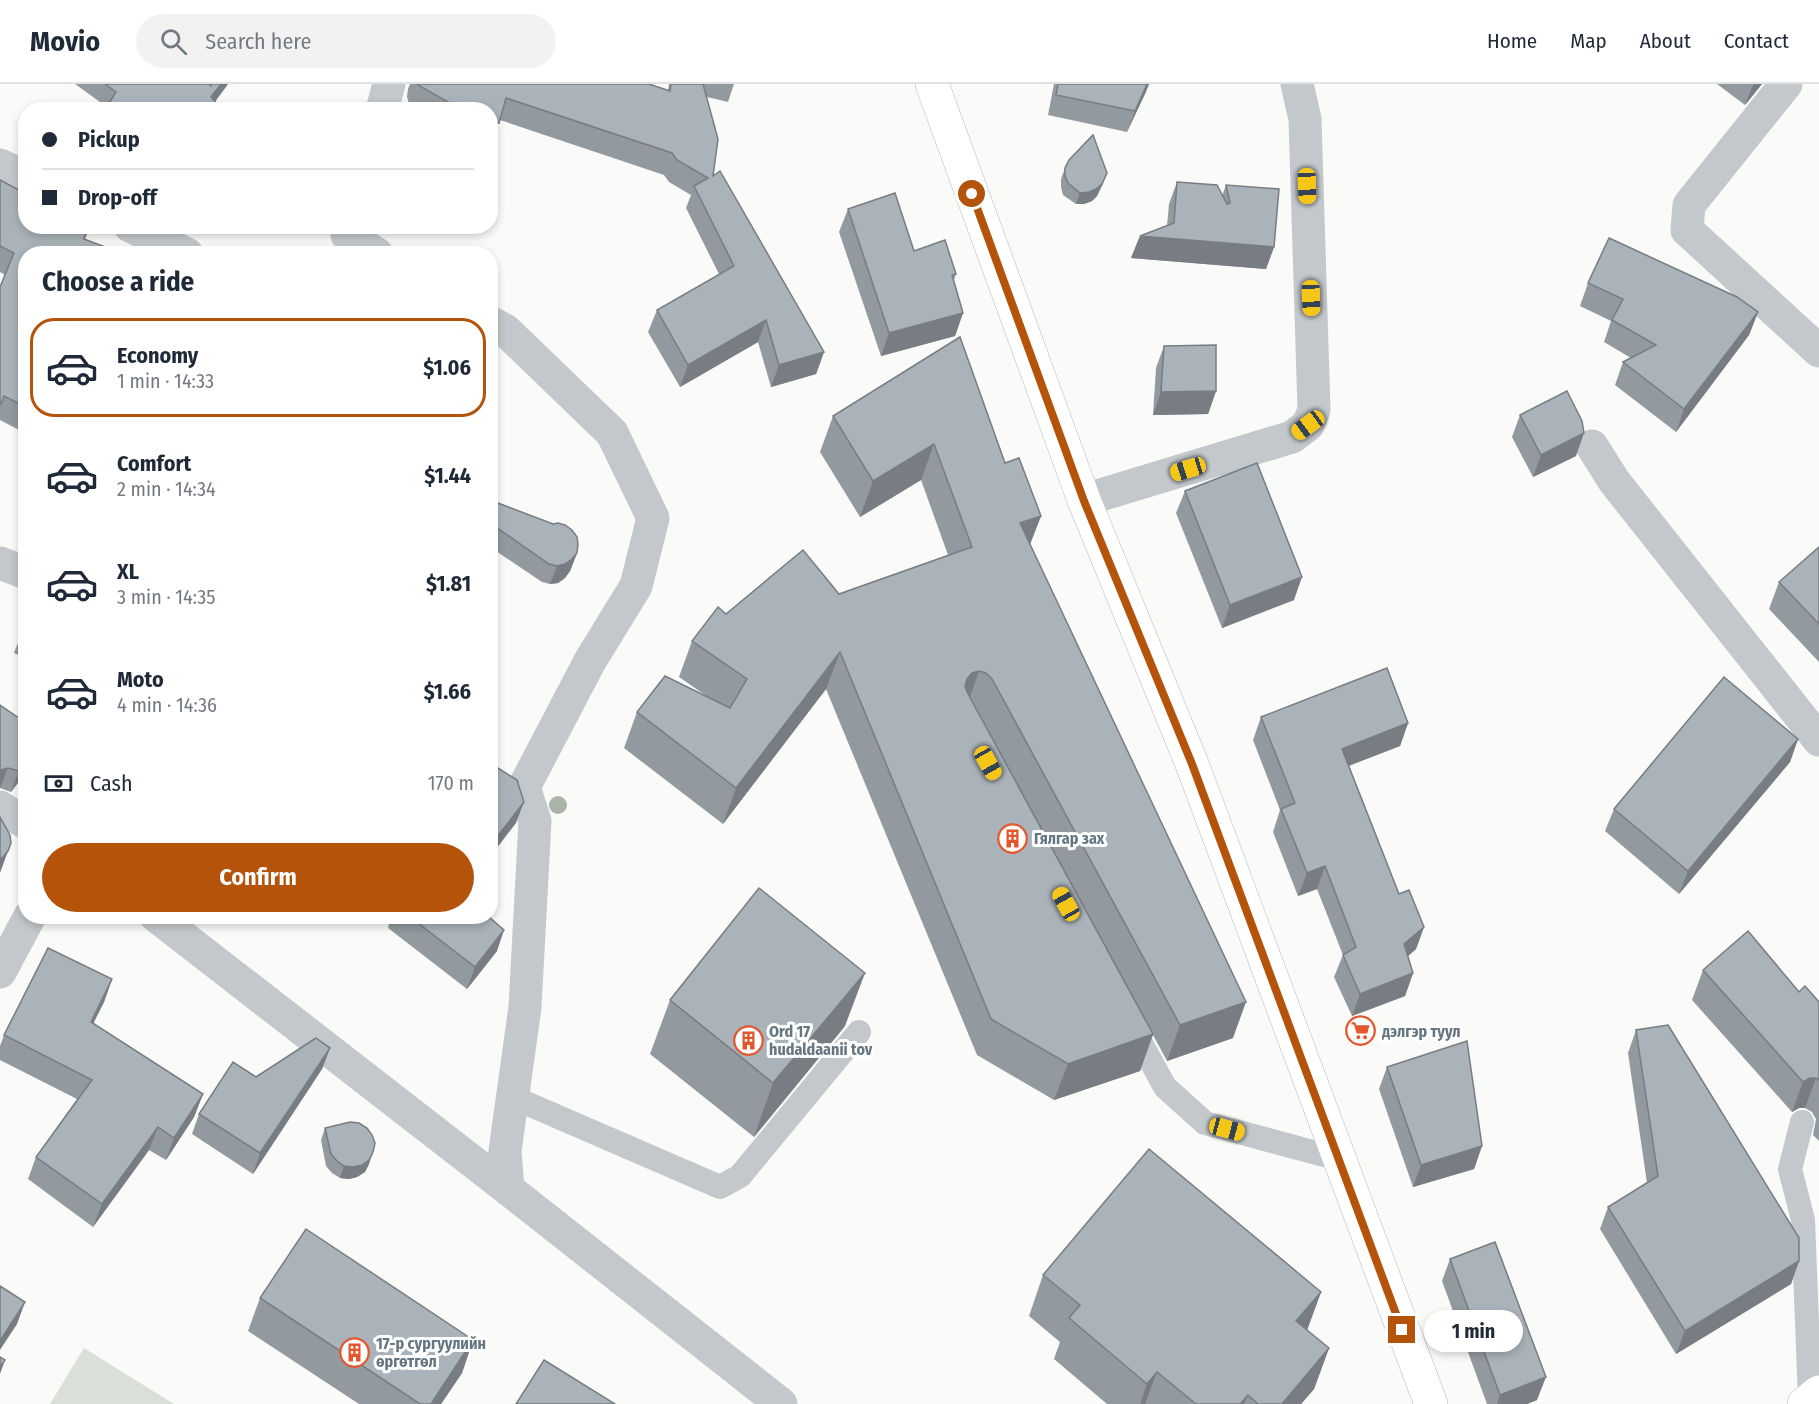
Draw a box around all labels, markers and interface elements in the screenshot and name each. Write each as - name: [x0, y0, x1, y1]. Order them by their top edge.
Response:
- search box: [136, 14, 556, 68]
- text: Movio: [30, 25, 100, 58]
- icon: search: [157, 25, 190, 58]
- text: Search here: [205, 28, 311, 55]
- text: Home: [1487, 28, 1537, 54]
- text: Map: [1570, 28, 1607, 54]
- text: About: [1640, 28, 1691, 54]
- text: Contact: [1724, 28, 1789, 54]
- text: Pickup: [78, 126, 140, 153]
- car: [1297, 168, 1317, 204]
- route start: [958, 180, 985, 207]
- text: Drop-off: [78, 184, 157, 211]
- text: Choose a ride: [42, 266, 194, 298]
- car: [1301, 280, 1321, 316]
- icon: car: [45, 341, 99, 395]
- text: Economy: [117, 342, 198, 369]
- text: $1.06: [423, 354, 471, 381]
- text: 1 min · 14:33: [117, 369, 214, 393]
- car: [1288, 407, 1328, 443]
- icon: car: [45, 449, 99, 503]
- text: Comfort: [117, 450, 191, 477]
- car: [1168, 455, 1208, 483]
- text: $1.44: [424, 462, 471, 489]
- text: 2 min · 14:34: [117, 477, 216, 501]
- icon: car: [45, 557, 99, 611]
- text: XL: [117, 558, 139, 585]
- text: $1.81: [426, 570, 471, 597]
- text: 3 min · 14:35: [117, 585, 215, 609]
- icon: car: [45, 665, 99, 719]
- text: Moto: [117, 666, 164, 693]
- text: $1.66: [424, 678, 471, 705]
- text: 4 min · 14:36: [117, 693, 217, 717]
- car: [971, 743, 1005, 783]
- icon: cash: [42, 767, 75, 800]
- text: Cash: [90, 770, 133, 797]
- text: 170 m: [428, 771, 474, 795]
- building icon: Гялгар зах: [997, 822, 1029, 854]
- place label: Гялгар зах: [1034, 829, 1105, 848]
- button: Confirm: [42, 843, 474, 912]
- car: [1049, 884, 1083, 924]
- supermarket icon: дэлгэр туул: [1345, 1015, 1377, 1047]
- place label: Ord 17 hudaldaanii tov: [769, 1022, 873, 1059]
- place label: дэлгэр туул: [1381, 1022, 1461, 1041]
- building icon: Ord 17 hudaldaanii tov: [732, 1024, 764, 1056]
- car: [1207, 1116, 1247, 1142]
- callout: 1 min: [1423, 1309, 1522, 1351]
- route end: [1388, 1316, 1415, 1343]
- text: 1 min: [1452, 1319, 1495, 1343]
- place label: 17-р сургуулийн өргөтгөл: [376, 1334, 486, 1371]
- building icon: 17-р сургуулийн өргөтгөл: [339, 1336, 371, 1368]

